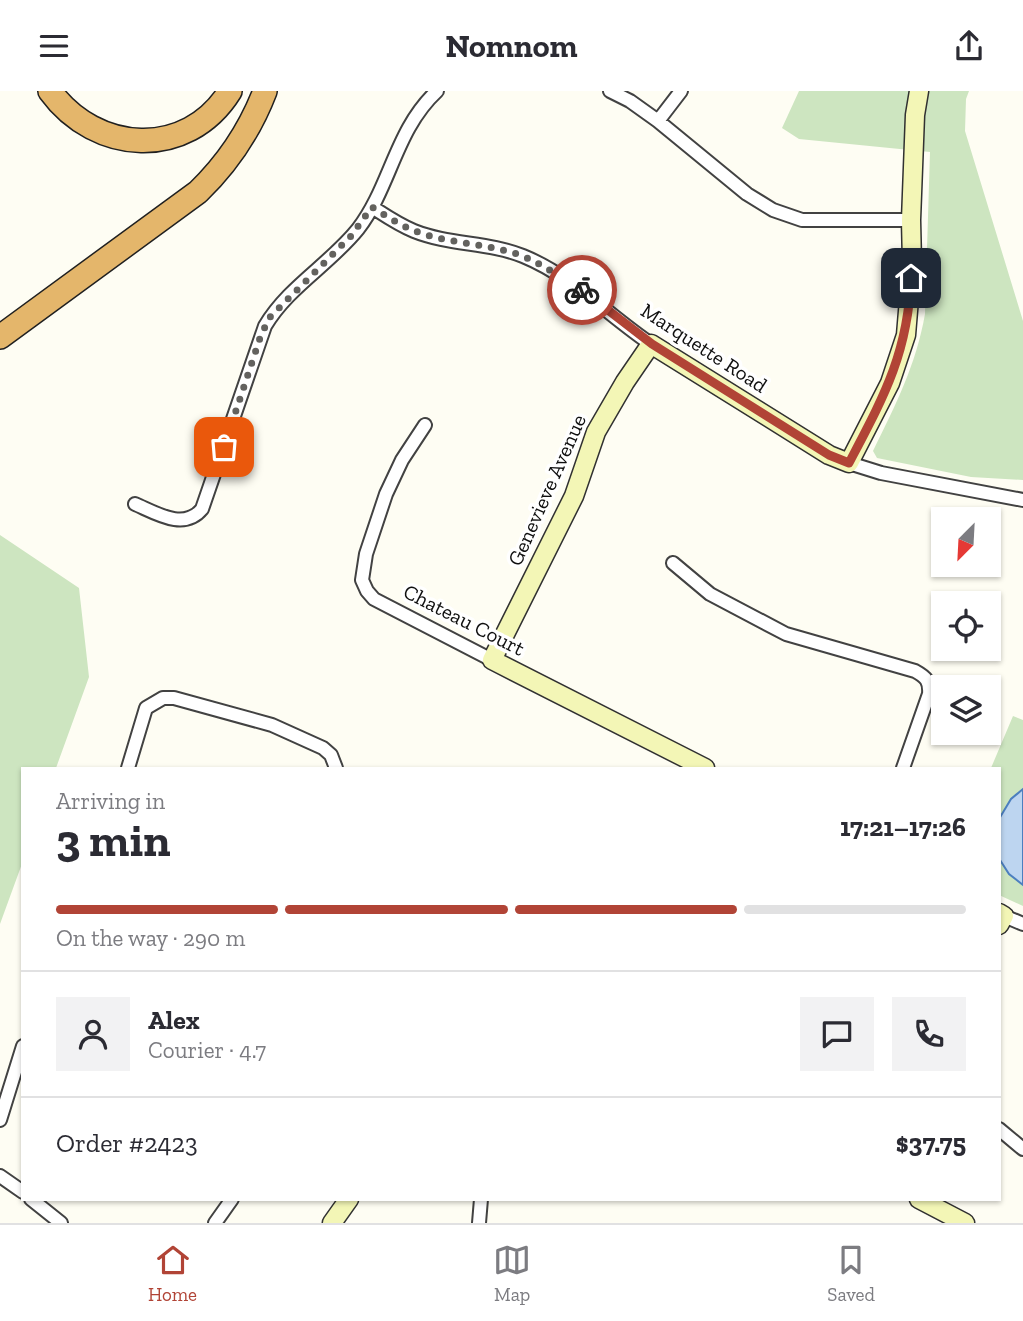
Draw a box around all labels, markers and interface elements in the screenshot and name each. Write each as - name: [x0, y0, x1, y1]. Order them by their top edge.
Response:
- icon: menu: [35, 27, 73, 65]
- text: Nomnom: [445, 27, 578, 65]
- icon: share: [950, 27, 988, 65]
- pin: [881, 248, 941, 308]
- courier: [547, 255, 617, 325]
- icon: home: [892, 259, 930, 297]
- icon: bike: [563, 271, 601, 309]
- street label: Marquette Road: [636, 297, 772, 398]
- street label: Genevieve Avenue: [502, 410, 591, 569]
- pin: [194, 417, 254, 477]
- icon: bag: [205, 428, 243, 466]
- north arrow: [931, 507, 1001, 577]
- map controls: [931, 507, 1001, 745]
- street label: Chateau Court: [399, 578, 529, 661]
- button: locate: [931, 591, 1001, 661]
- button: layers: [931, 675, 1001, 745]
- text: Arriving in: [56, 787, 165, 815]
- text: 17:21–17:26: [840, 811, 966, 843]
- text: 3 min: [56, 813, 170, 868]
- text: On the way · 290 m: [56, 924, 245, 952]
- button: person: [56, 997, 130, 1071]
- button: chat: [800, 997, 874, 1071]
- button: phone: [892, 997, 966, 1071]
- text: Alex: [148, 1004, 200, 1036]
- text: Courier · 4.7: [148, 1036, 266, 1064]
- text: Order #2423: [56, 1127, 198, 1159]
- text: $37.75: [896, 1127, 966, 1159]
- tab: Home: [148, 1241, 197, 1306]
- tab: Map: [493, 1241, 531, 1306]
- tab: Saved: [827, 1241, 875, 1306]

